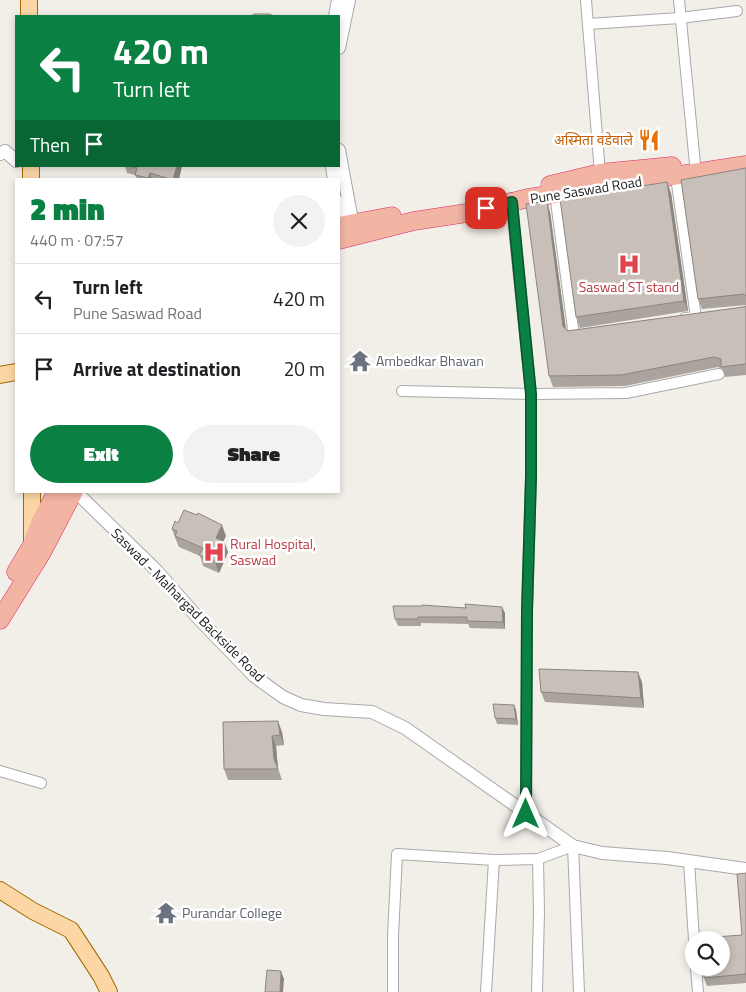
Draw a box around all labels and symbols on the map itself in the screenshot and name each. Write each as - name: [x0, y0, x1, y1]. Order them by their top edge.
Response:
- restaurant icon: अस्मिता वडेवाले: [636, 127, 662, 153]
- place label: अस्मिता वडेवाले: [554, 129, 633, 150]
- street label: Pune Saswad Road: [529, 170, 643, 209]
- pin: [465, 187, 507, 229]
- hospital icon: Saswad ST stand: [616, 251, 642, 277]
- place label: Saswad ST stand: [579, 276, 679, 297]
- temple icon: Ambedkar Bhavan: [347, 348, 373, 374]
- place label: Ambedkar Bhavan: [376, 350, 484, 371]
- street label: Saswad - Malhargad Backside Road: [107, 523, 270, 686]
- place label: Rural Hospital, Saswad: [230, 533, 316, 570]
- hospital icon: Rural Hospital, Saswad: [201, 539, 227, 565]
- position arrow: [499, 787, 551, 839]
- temple icon: Purandar College: [153, 900, 179, 926]
- place label: Purandar College: [182, 902, 282, 923]

